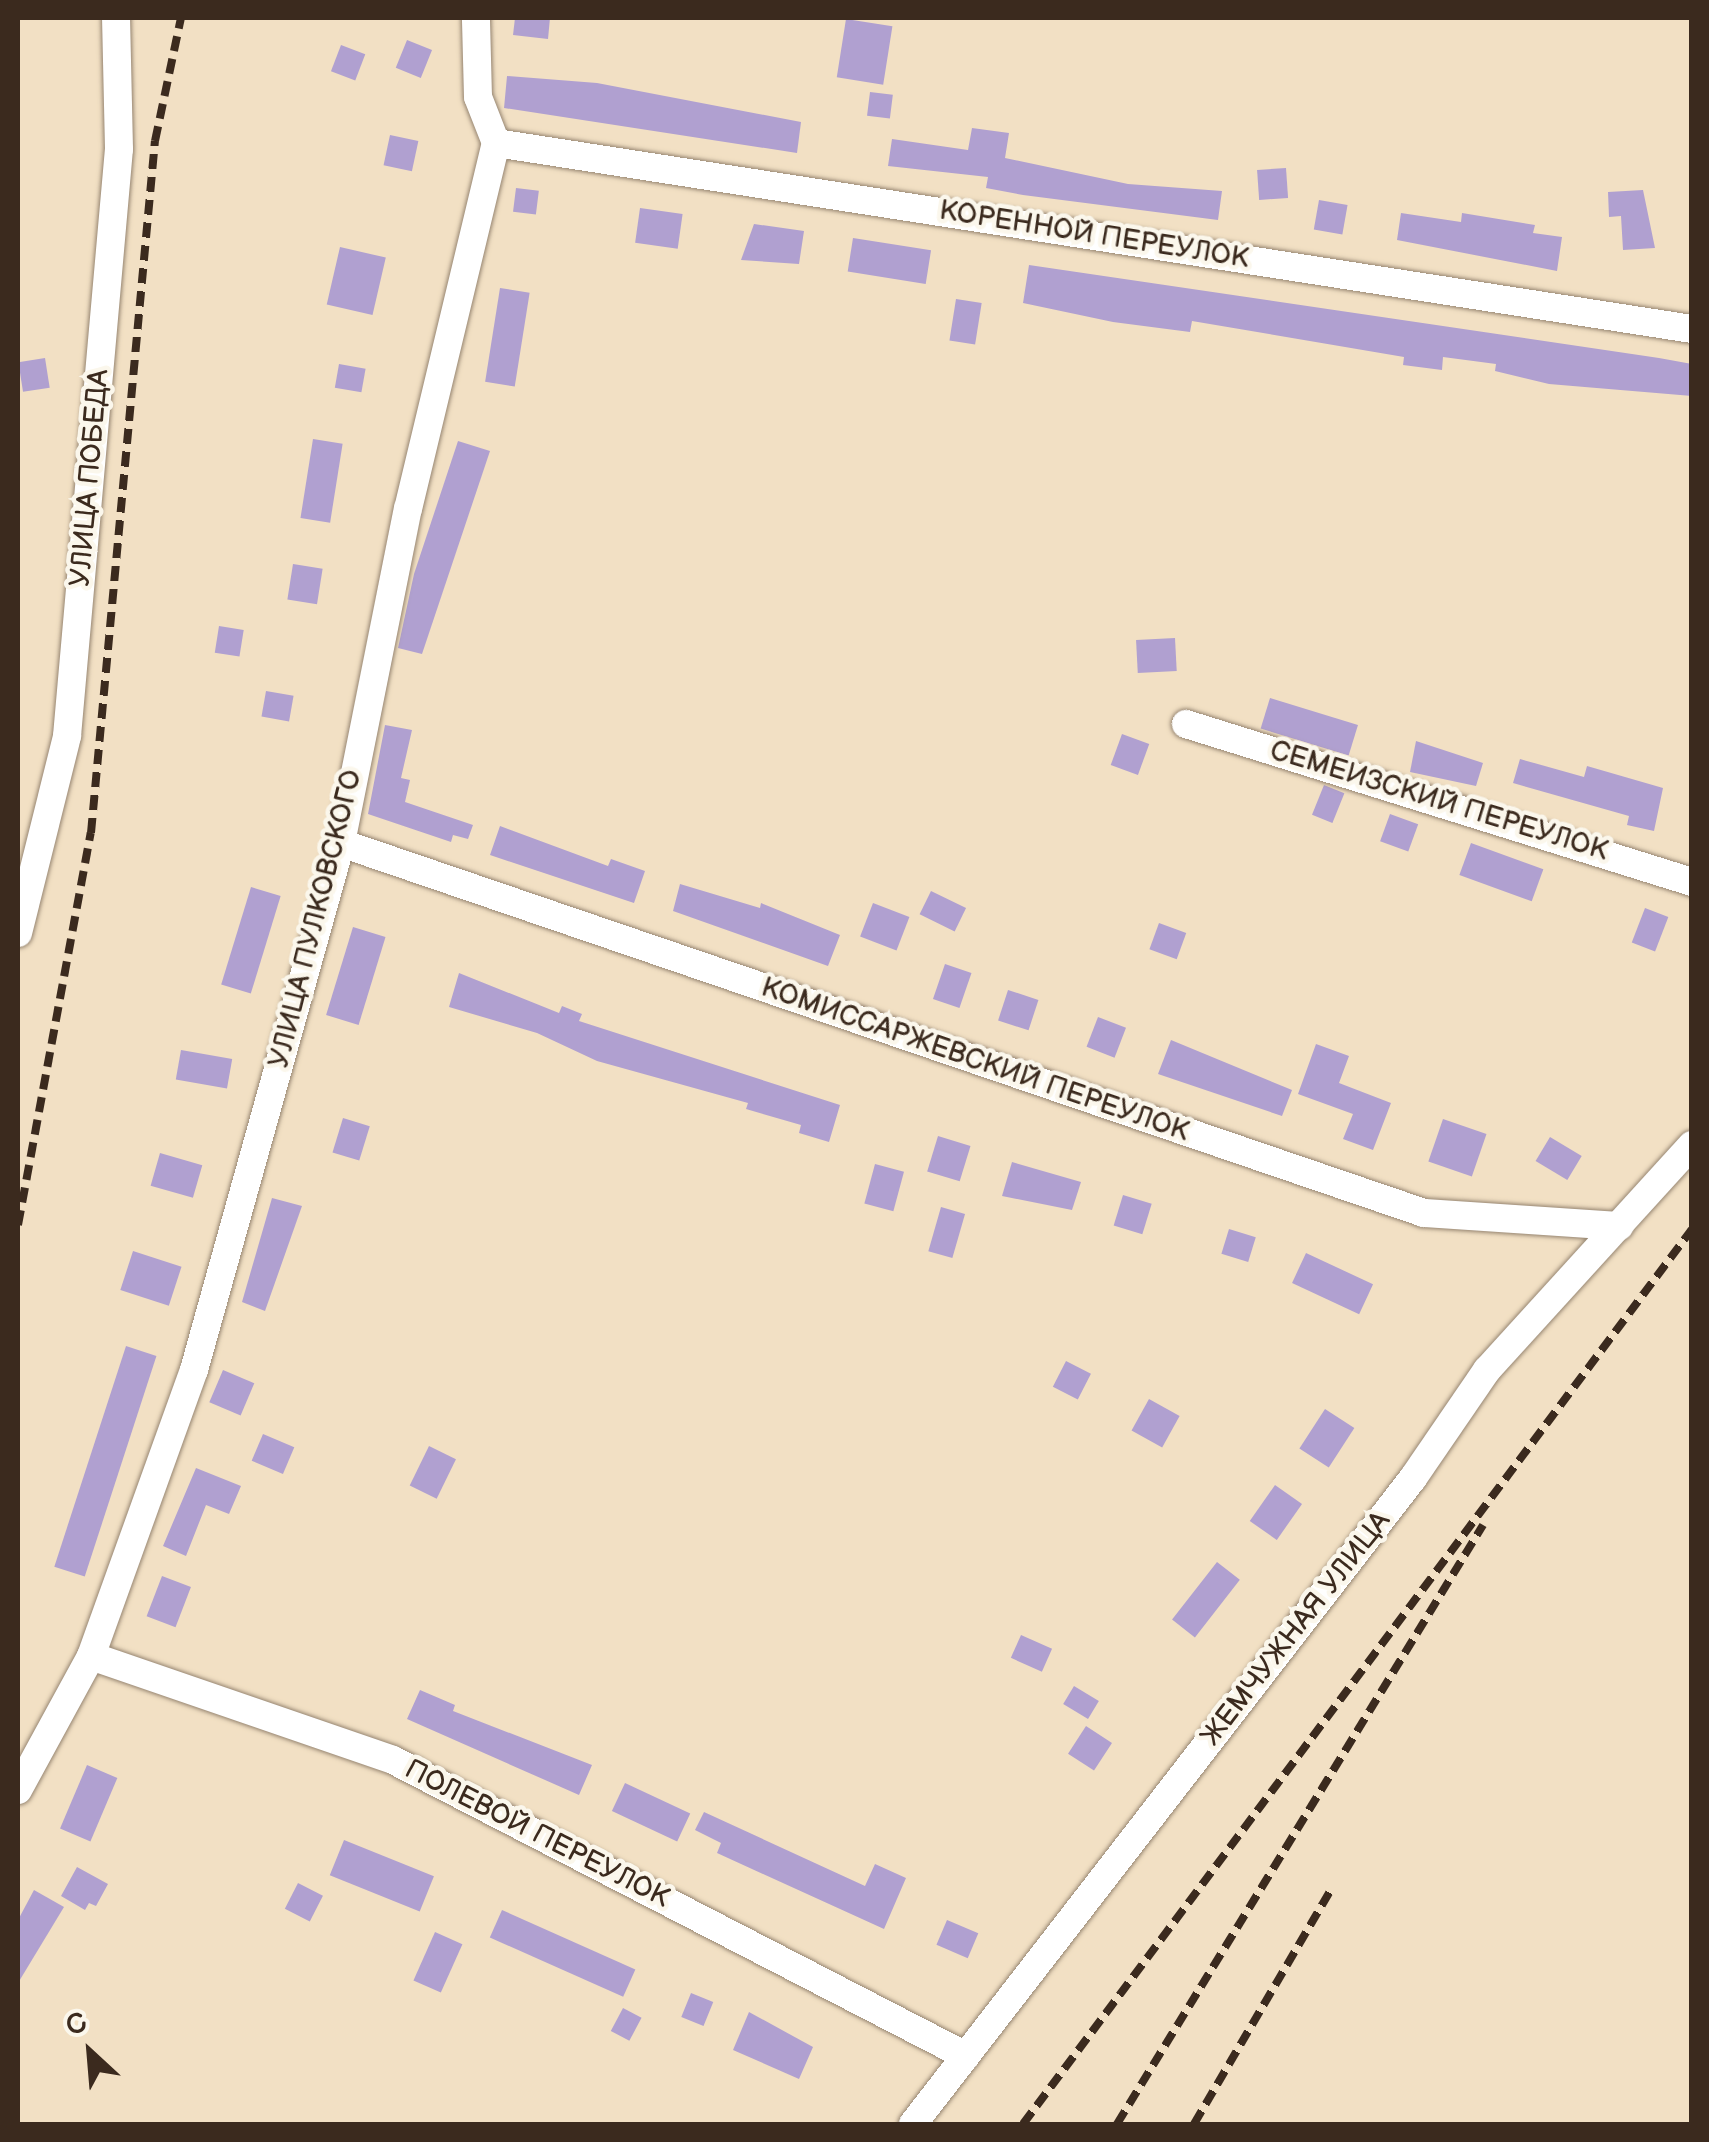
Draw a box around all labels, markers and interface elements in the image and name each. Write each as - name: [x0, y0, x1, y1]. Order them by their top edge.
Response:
- street label: КОРЕННОЙ ПЕРЕУЛОК: [937, 194, 1251, 276]
- street label: УЛИЦА ПОБЕДА: [64, 368, 116, 588]
- street label: СЕМЕИЗСКИЙ ПЕРЕУЛОК: [1266, 734, 1612, 868]
- street label: УЛИЦА ПУЛКОВСКОГО: [263, 766, 369, 1072]
- street label: КОМИССАРЖЕВСКИЙ ПЕРЕУЛОК: [757, 971, 1193, 1149]
- street label: ЖЕМЧУЖНАЯ УЛИЦА: [1194, 1505, 1398, 1753]
- street label: ПОЛЕВОЙ ПЕРЕУЛОК: [399, 1753, 675, 1915]
- north arrow: [40, 2002, 140, 2102]
- text: С: [61, 2005, 93, 2044]

